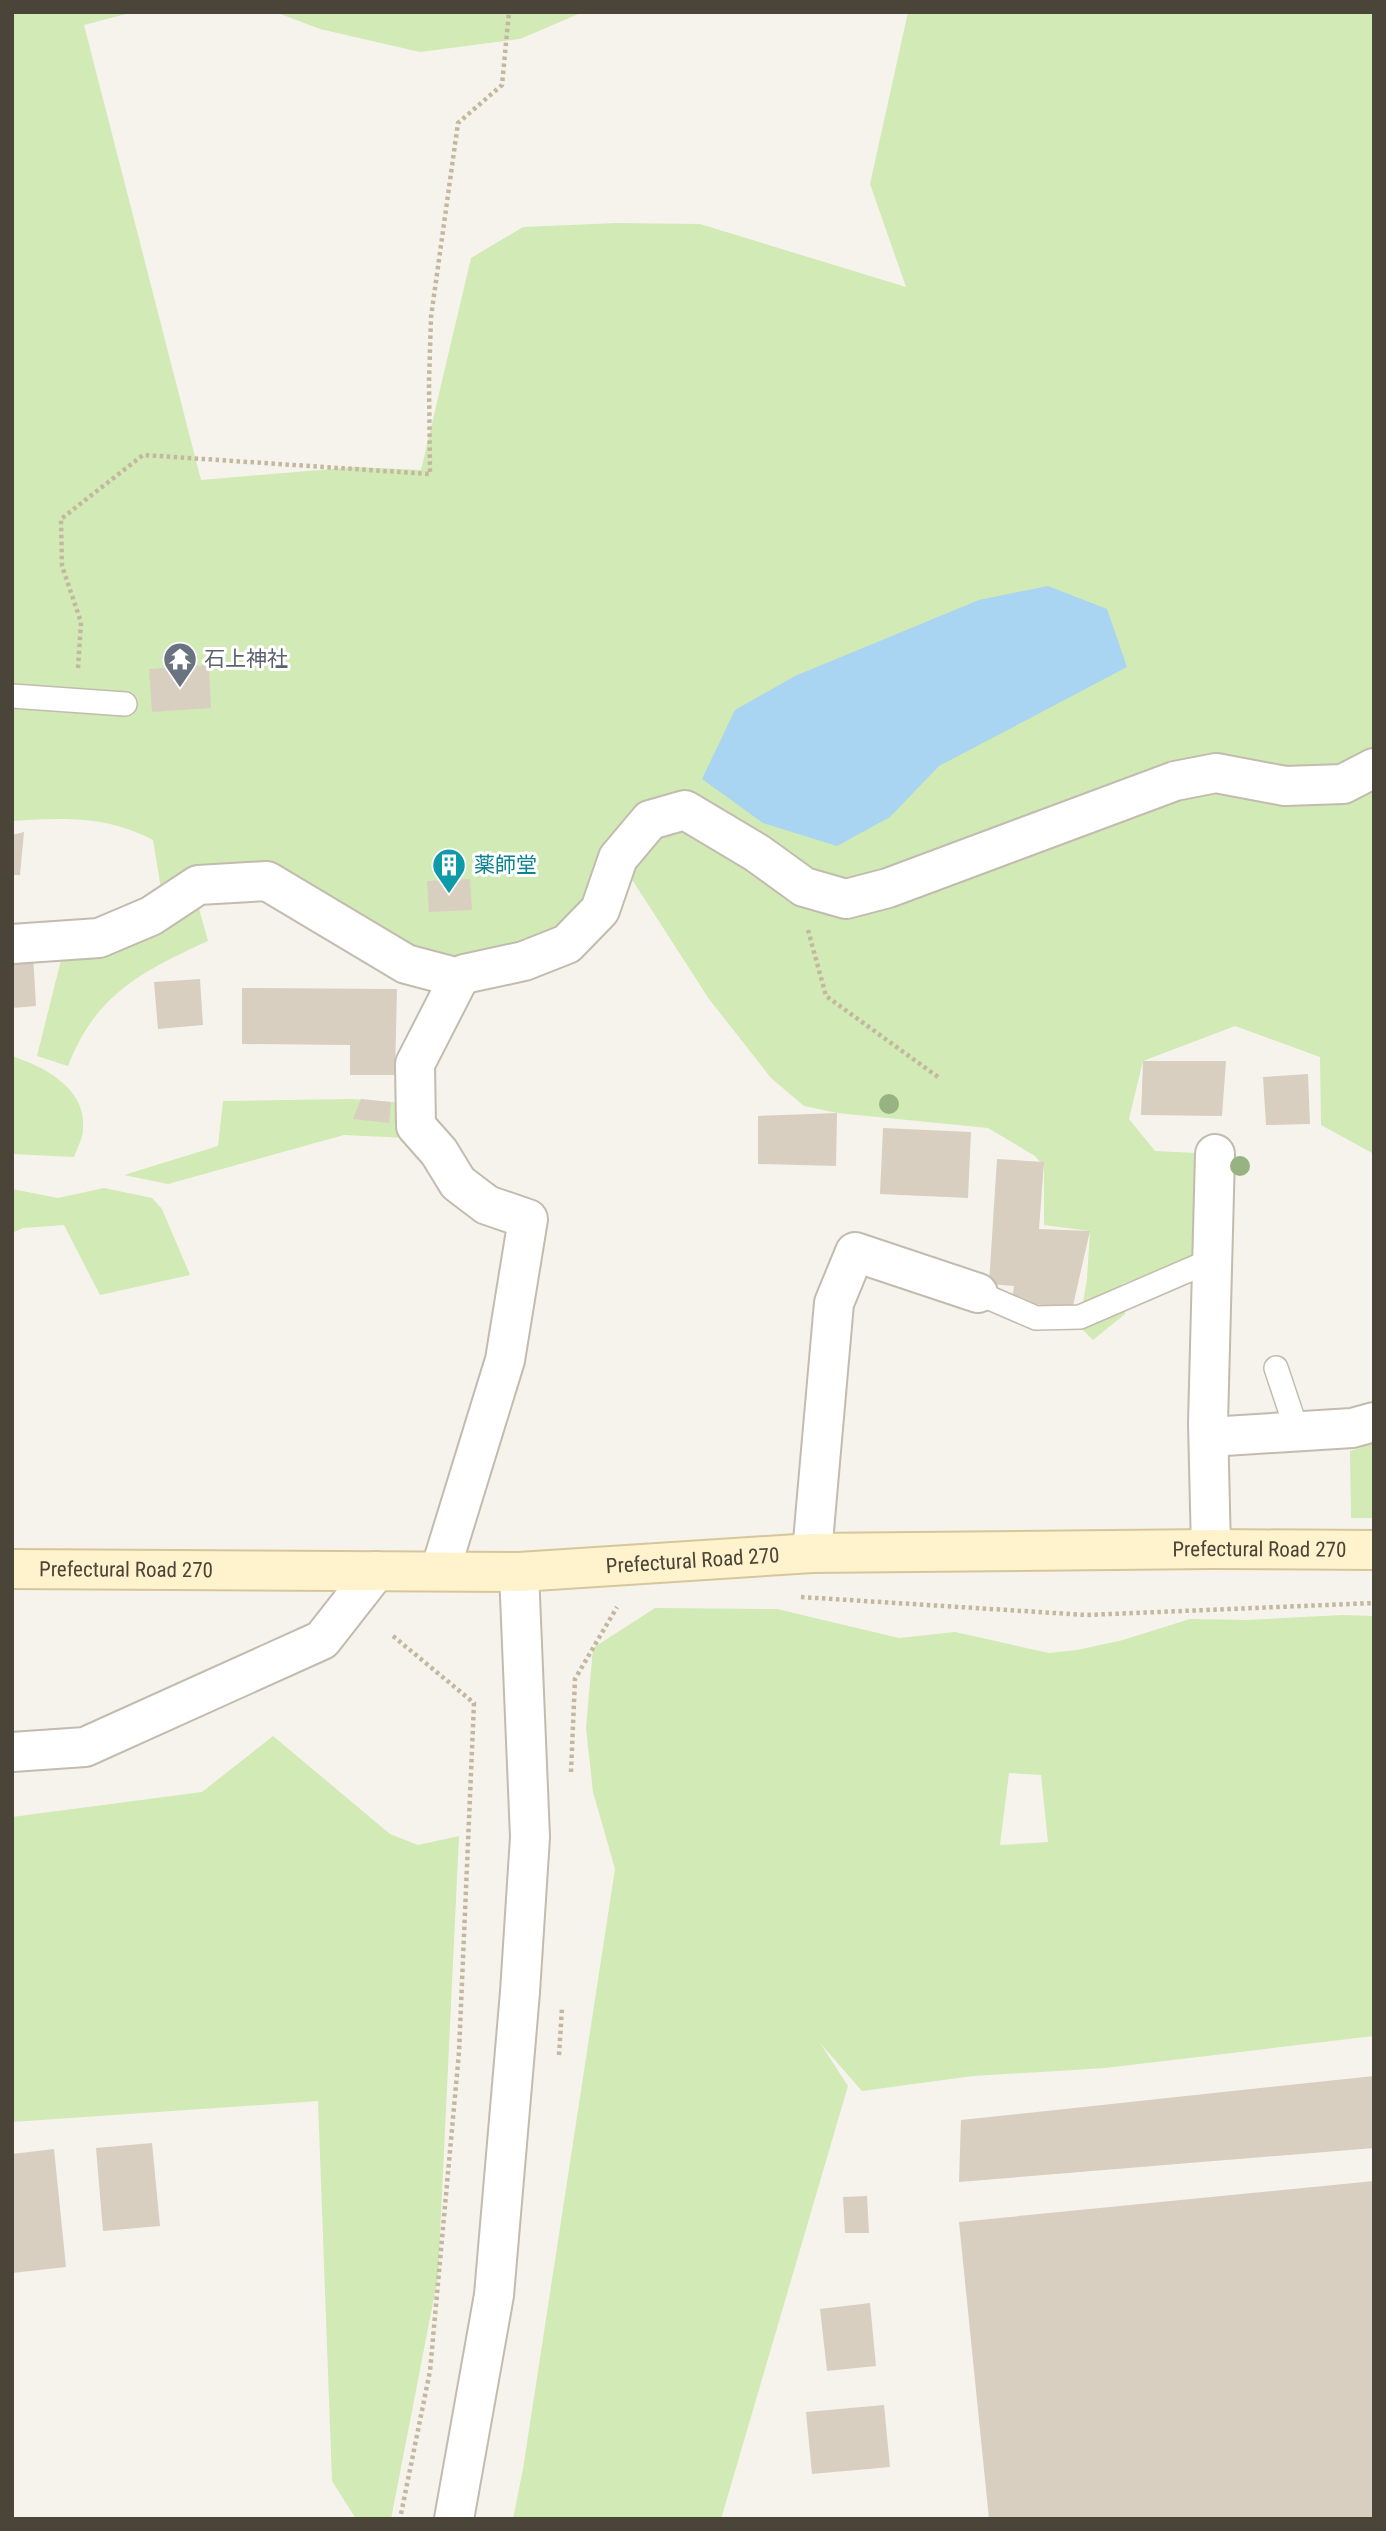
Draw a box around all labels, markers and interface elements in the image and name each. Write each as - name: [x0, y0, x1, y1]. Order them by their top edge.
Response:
- temple icon: 石上神社: [161, 640, 199, 689]
- place label: 石上神社: [204, 647, 288, 671]
- building icon: 薬師堂: [430, 846, 468, 895]
- place label: 薬師堂: [474, 853, 537, 877]
- street label: Prefectural Road 270: [1172, 1537, 1346, 1562]
- street label: Prefectural Road 270: [605, 1543, 780, 1578]
- street label: Prefectural Road 270: [39, 1557, 213, 1582]

